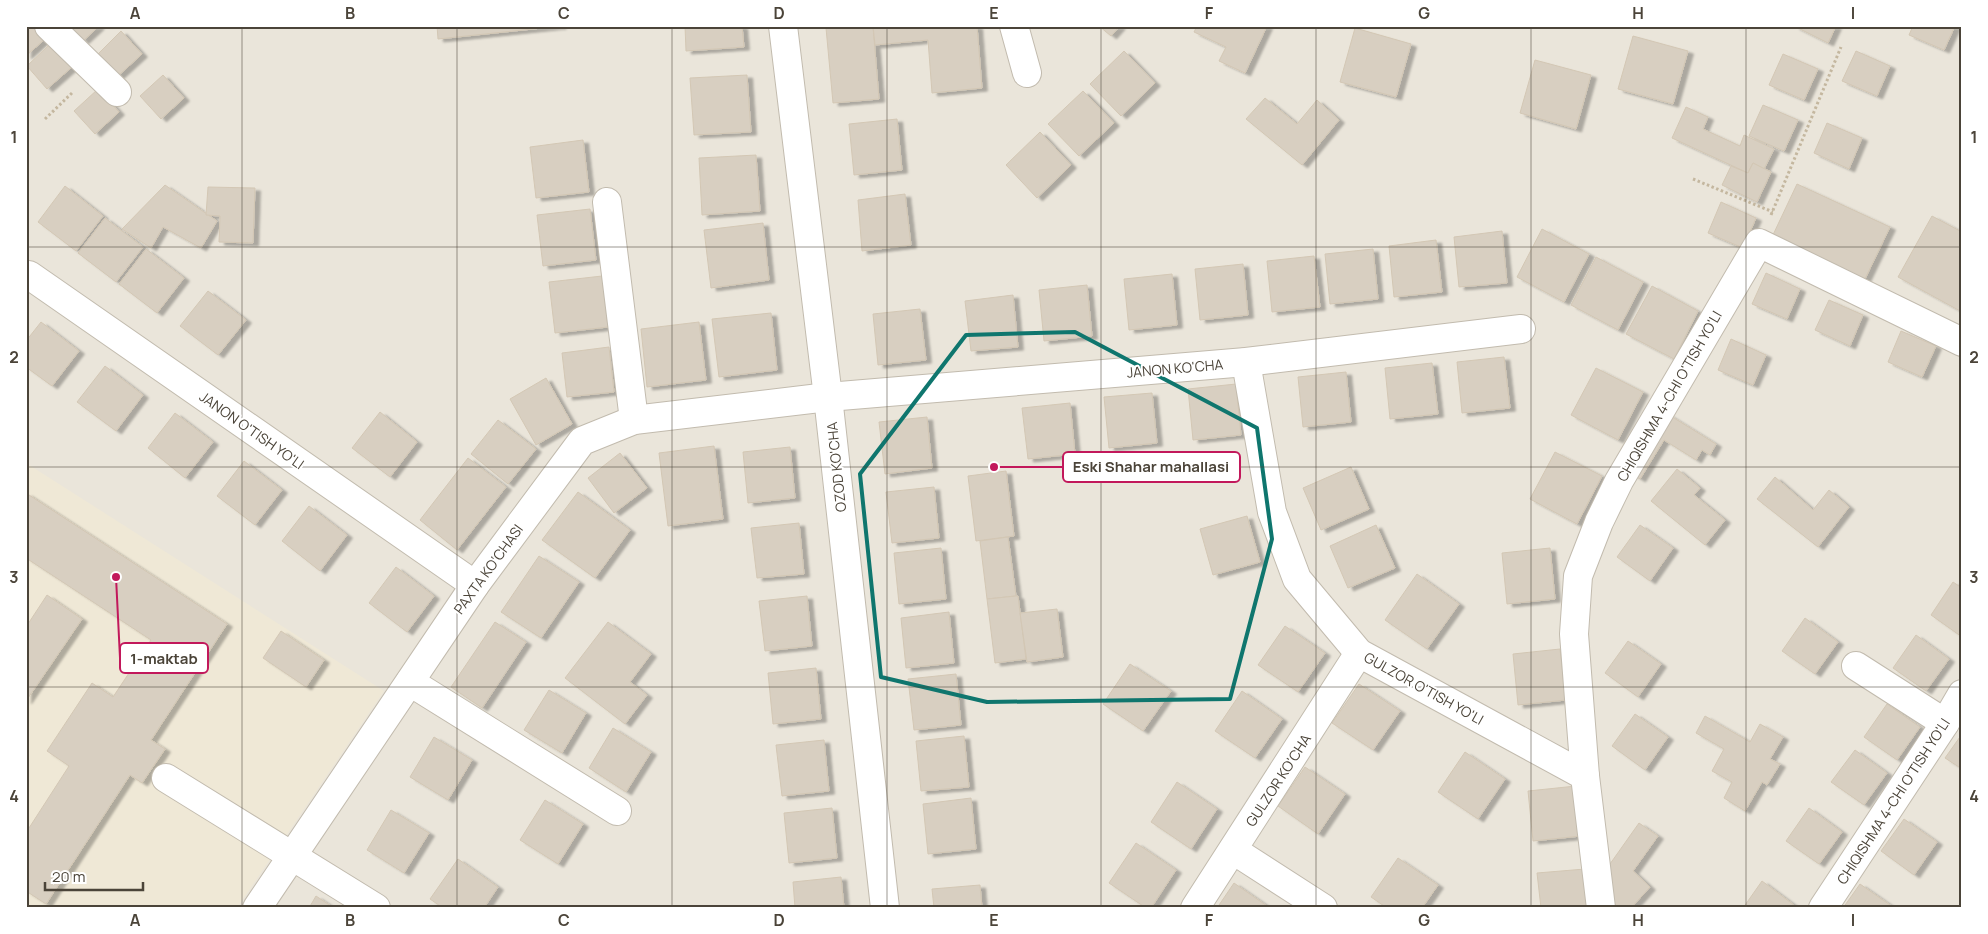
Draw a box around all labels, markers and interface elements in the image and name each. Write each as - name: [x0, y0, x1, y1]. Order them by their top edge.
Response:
- text: A: [130, 2, 141, 24]
- text: B: [345, 2, 355, 24]
- text: C: [558, 2, 570, 24]
- text: D: [773, 2, 785, 24]
- text: E: [989, 2, 999, 24]
- text: F: [1205, 2, 1214, 24]
- text: G: [1418, 2, 1430, 24]
- text: H: [1632, 2, 1644, 24]
- text: I: [1851, 2, 1855, 24]
- text: 1: [10, 126, 18, 148]
- text: 1: [1970, 126, 1978, 148]
- street label: CHIQISHMA 4-CHI O'TISH YO'LI: [1612, 307, 1726, 485]
- text: 2: [9, 346, 19, 368]
- text: 2: [1969, 346, 1979, 368]
- street label: JANON KO'CHA: [1126, 354, 1224, 382]
- street label: JANON O'TISH YO'LI: [196, 387, 308, 473]
- street label: OZOD KO'CHA: [822, 421, 850, 513]
- callout: Eski Shahar mahallasi: [1063, 452, 1240, 482]
- text: Eski Shahar mahallasi: [1073, 456, 1229, 477]
- street label: PAXTA KO‘CHASI: [449, 520, 527, 618]
- text: 3: [9, 566, 19, 588]
- text: 3: [1969, 566, 1979, 588]
- callout: 1-maktab: [120, 643, 208, 673]
- street label: GULZOR O'TISH YO'LI: [1361, 647, 1487, 729]
- text: 1-maktab: [130, 648, 198, 669]
- street label: CHIQISHMA 4-CHI O'TISH YO'LI: [1832, 714, 1954, 888]
- street label: GULZOR KO'CHA: [1241, 730, 1315, 830]
- text: 4: [9, 785, 19, 807]
- text: 4: [1969, 785, 1979, 807]
- scale bar: [45, 859, 142, 891]
- text: 20 m: [52, 866, 85, 887]
- text: A: [130, 909, 141, 931]
- text: B: [345, 909, 355, 931]
- text: C: [558, 909, 570, 931]
- text: D: [773, 909, 785, 931]
- text: E: [989, 909, 999, 931]
- text: F: [1205, 909, 1214, 931]
- text: G: [1418, 909, 1430, 931]
- text: H: [1632, 909, 1644, 931]
- text: I: [1851, 909, 1855, 931]

